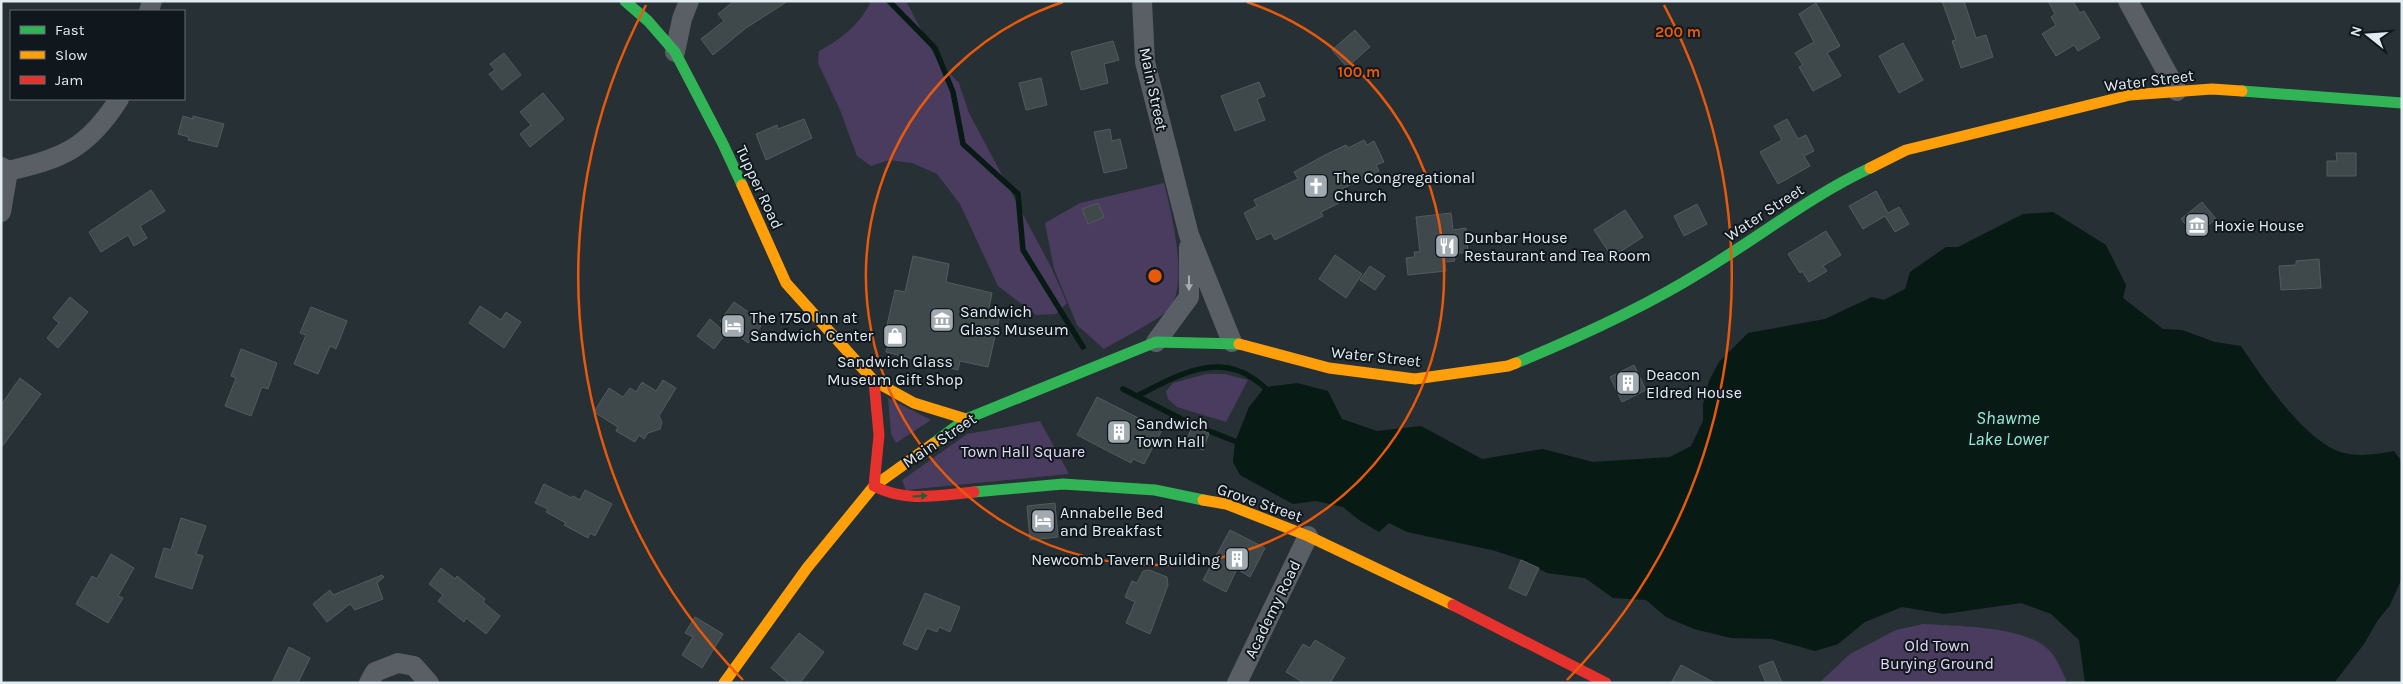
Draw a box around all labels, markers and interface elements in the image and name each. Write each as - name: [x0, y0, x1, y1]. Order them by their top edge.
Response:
- legend: [10, 10, 185, 100]
- north arrow: [2343, 10, 2393, 60]
- text: Fast: [55, 21, 85, 39]
- text: 200 m: [1655, 23, 1701, 41]
- text: N: [2346, 24, 2366, 39]
- text: Slow: [55, 46, 87, 64]
- street label: Main Street: [1135, 46, 1172, 132]
- text: 100 m: [1338, 63, 1380, 81]
- street label: Water Street: [2103, 66, 2195, 95]
- text: Jam: [55, 71, 83, 89]
- street label: Tupper Road: [732, 142, 787, 232]
- place label: The Congregational Church: [1334, 168, 1475, 205]
- church icon: The Congregational Church: [1303, 173, 1329, 199]
- street label: Water Street: [1721, 180, 1807, 245]
- museum icon: Hoxie House: [2184, 212, 2210, 238]
- place label: Hoxie House: [2214, 216, 2304, 235]
- place label: Dunbar House Restaurant and Tea Room: [1464, 228, 1651, 265]
- restaurant icon: Dunbar House Restaurant and Tea Room: [1434, 233, 1460, 259]
- centre of rings: [1146, 267, 1164, 285]
- one-way arrow: [1185, 276, 1193, 292]
- place label: Sandwich Glass Museum: [960, 302, 1069, 339]
- museum icon: Sandwich Glass Museum: [929, 307, 955, 333]
- place label: The 1750 Inn at Sandwich Center: [750, 308, 874, 345]
- hotel icon: The 1750 Inn at Sandwich Center: [720, 313, 746, 339]
- shop icon: Sandwich Glass Museum Gift Shop: [882, 323, 908, 349]
- street label: Water Street: [1330, 342, 1422, 371]
- place label: Sandwich Glass Museum Gift Shop: [827, 352, 963, 389]
- place label: Deacon Eldred House: [1646, 365, 1742, 402]
- building icon: Deacon Eldred House: [1615, 370, 1641, 396]
- water label: Shawme Lake Lower: [1968, 407, 2049, 450]
- street label: Main Street: [899, 409, 980, 472]
- place label: Sandwich Town Hall: [1136, 414, 1208, 451]
- building icon: Sandwich Town Hall: [1106, 419, 1132, 445]
- park label: Town Hall Square: [961, 442, 1085, 461]
- street label: Grove Street: [1215, 479, 1305, 526]
- one-way arrow: [912, 492, 928, 500]
- place label: Annabelle Bed and Breakfast: [1060, 503, 1164, 540]
- hotel icon: Annabelle Bed and Breakfast: [1030, 508, 1056, 534]
- building icon: Newcomb Tavern Building: [1224, 546, 1250, 572]
- place label: Newcomb Tavern Building: [1031, 550, 1220, 569]
- street label: Academy Road: [1240, 557, 1304, 661]
- park label: Old Town Burying Ground: [1880, 636, 1994, 673]

